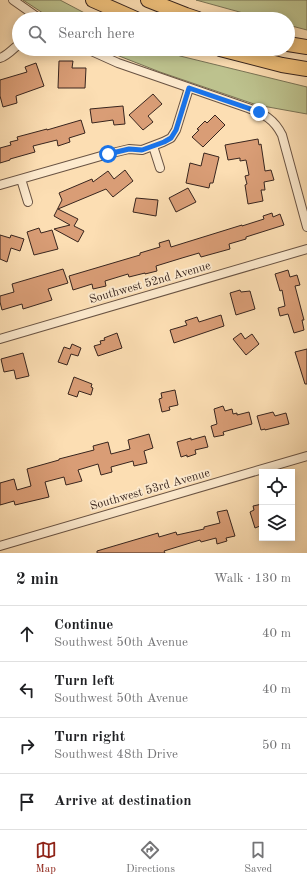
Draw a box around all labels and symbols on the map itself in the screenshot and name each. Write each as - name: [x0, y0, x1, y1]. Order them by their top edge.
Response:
- route end: [250, 103, 268, 121]
- route start: [99, 145, 117, 163]
- street label: Southwest 52nd Avenue: [88, 259, 213, 306]
- street label: Southwest 53rd Avenue: [88, 466, 212, 513]

